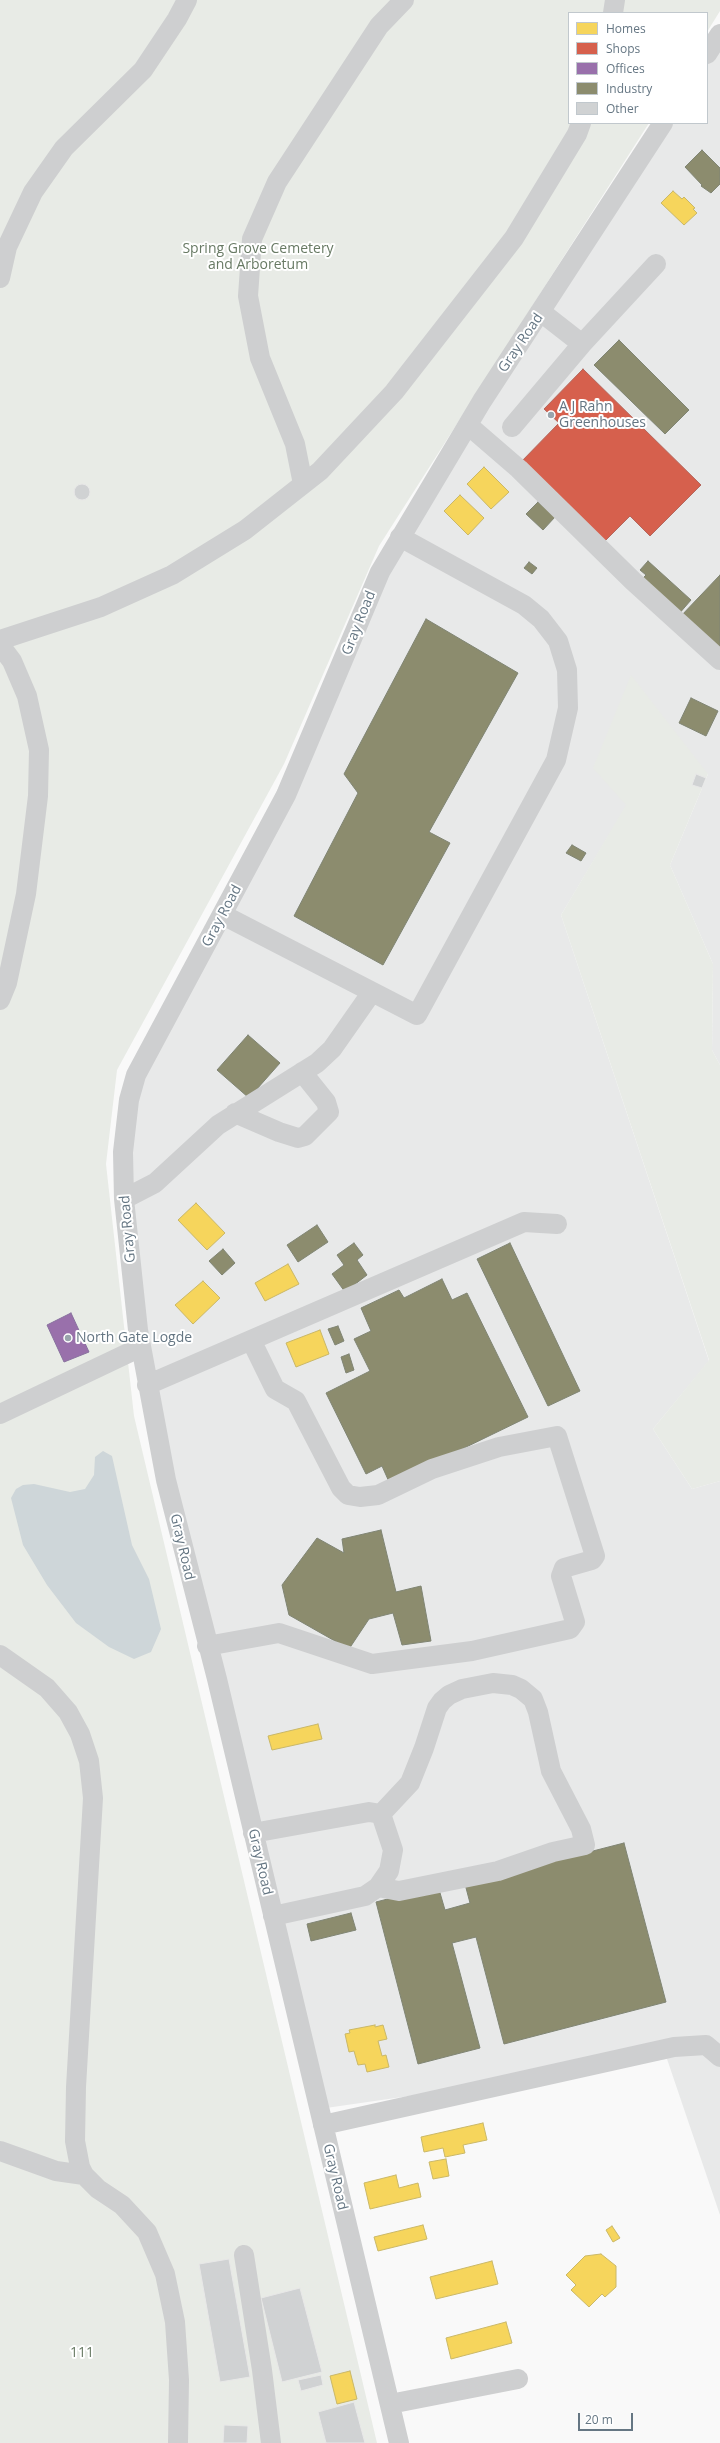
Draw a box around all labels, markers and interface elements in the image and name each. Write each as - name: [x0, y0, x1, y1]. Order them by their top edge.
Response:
- legend: [568, 12, 708, 124]
- text: Homes: [606, 20, 646, 37]
- text: Shops: [606, 40, 640, 57]
- text: Offices: [606, 60, 645, 77]
- text: Industry: [606, 80, 652, 97]
- text: Other: [606, 100, 639, 117]
- park label: Spring Grove Cemetery and Arboretum: [182, 241, 334, 274]
- street label: Gray Road: [495, 310, 547, 376]
- place label: A J Rahn Greenhouses: [559, 399, 646, 432]
- marker: A J Rahn Greenhouses: [546, 410, 556, 420]
- street label: Gray Road: [339, 588, 379, 658]
- street label: Gray Road: [199, 882, 245, 950]
- street label: Gray Road: [117, 1195, 139, 1263]
- place label: North Gate Logde: [76, 1330, 192, 1346]
- marker: North Gate Logde: [63, 1333, 73, 1343]
- street label: Gray Road: [166, 1512, 198, 1582]
- street label: Gray Road: [244, 1827, 276, 1897]
- street label: Gray Road: [319, 2142, 351, 2212]
- park label: 111: [70, 2345, 94, 2361]
- scale bar: [580, 2405, 635, 2431]
- text: 20 m: [585, 2411, 613, 2428]

